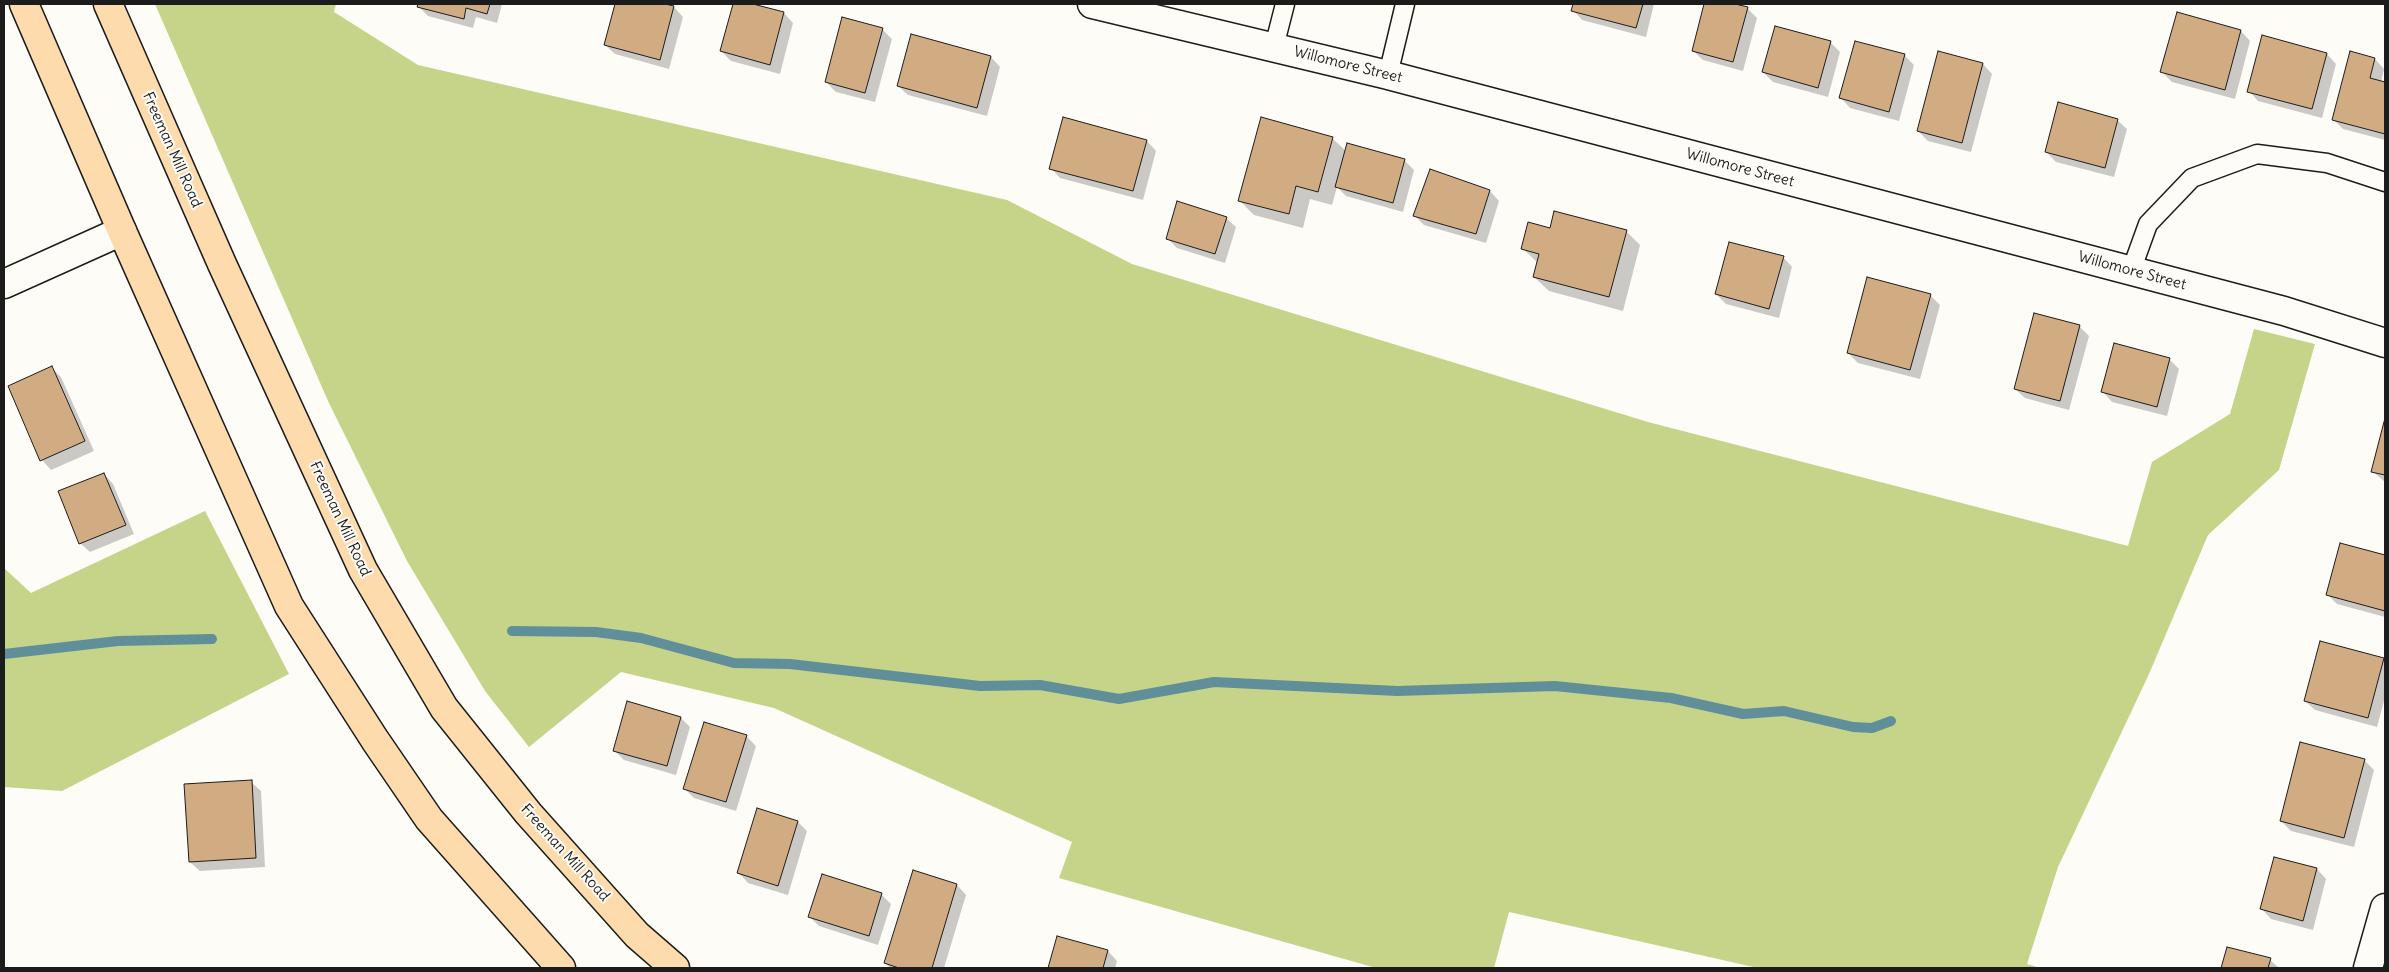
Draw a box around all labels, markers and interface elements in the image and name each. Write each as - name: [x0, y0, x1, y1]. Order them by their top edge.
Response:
- street label: Willomore Street: [1292, 43, 1404, 87]
- street label: Freeman Mill Road: [138, 89, 206, 211]
- street label: Willomore Street: [1684, 145, 1796, 191]
- street label: Willomore Street: [2076, 248, 2188, 294]
- street label: Freeman Mill Road: [306, 459, 374, 579]
- street label: Freeman Mill Road: [517, 801, 613, 905]

